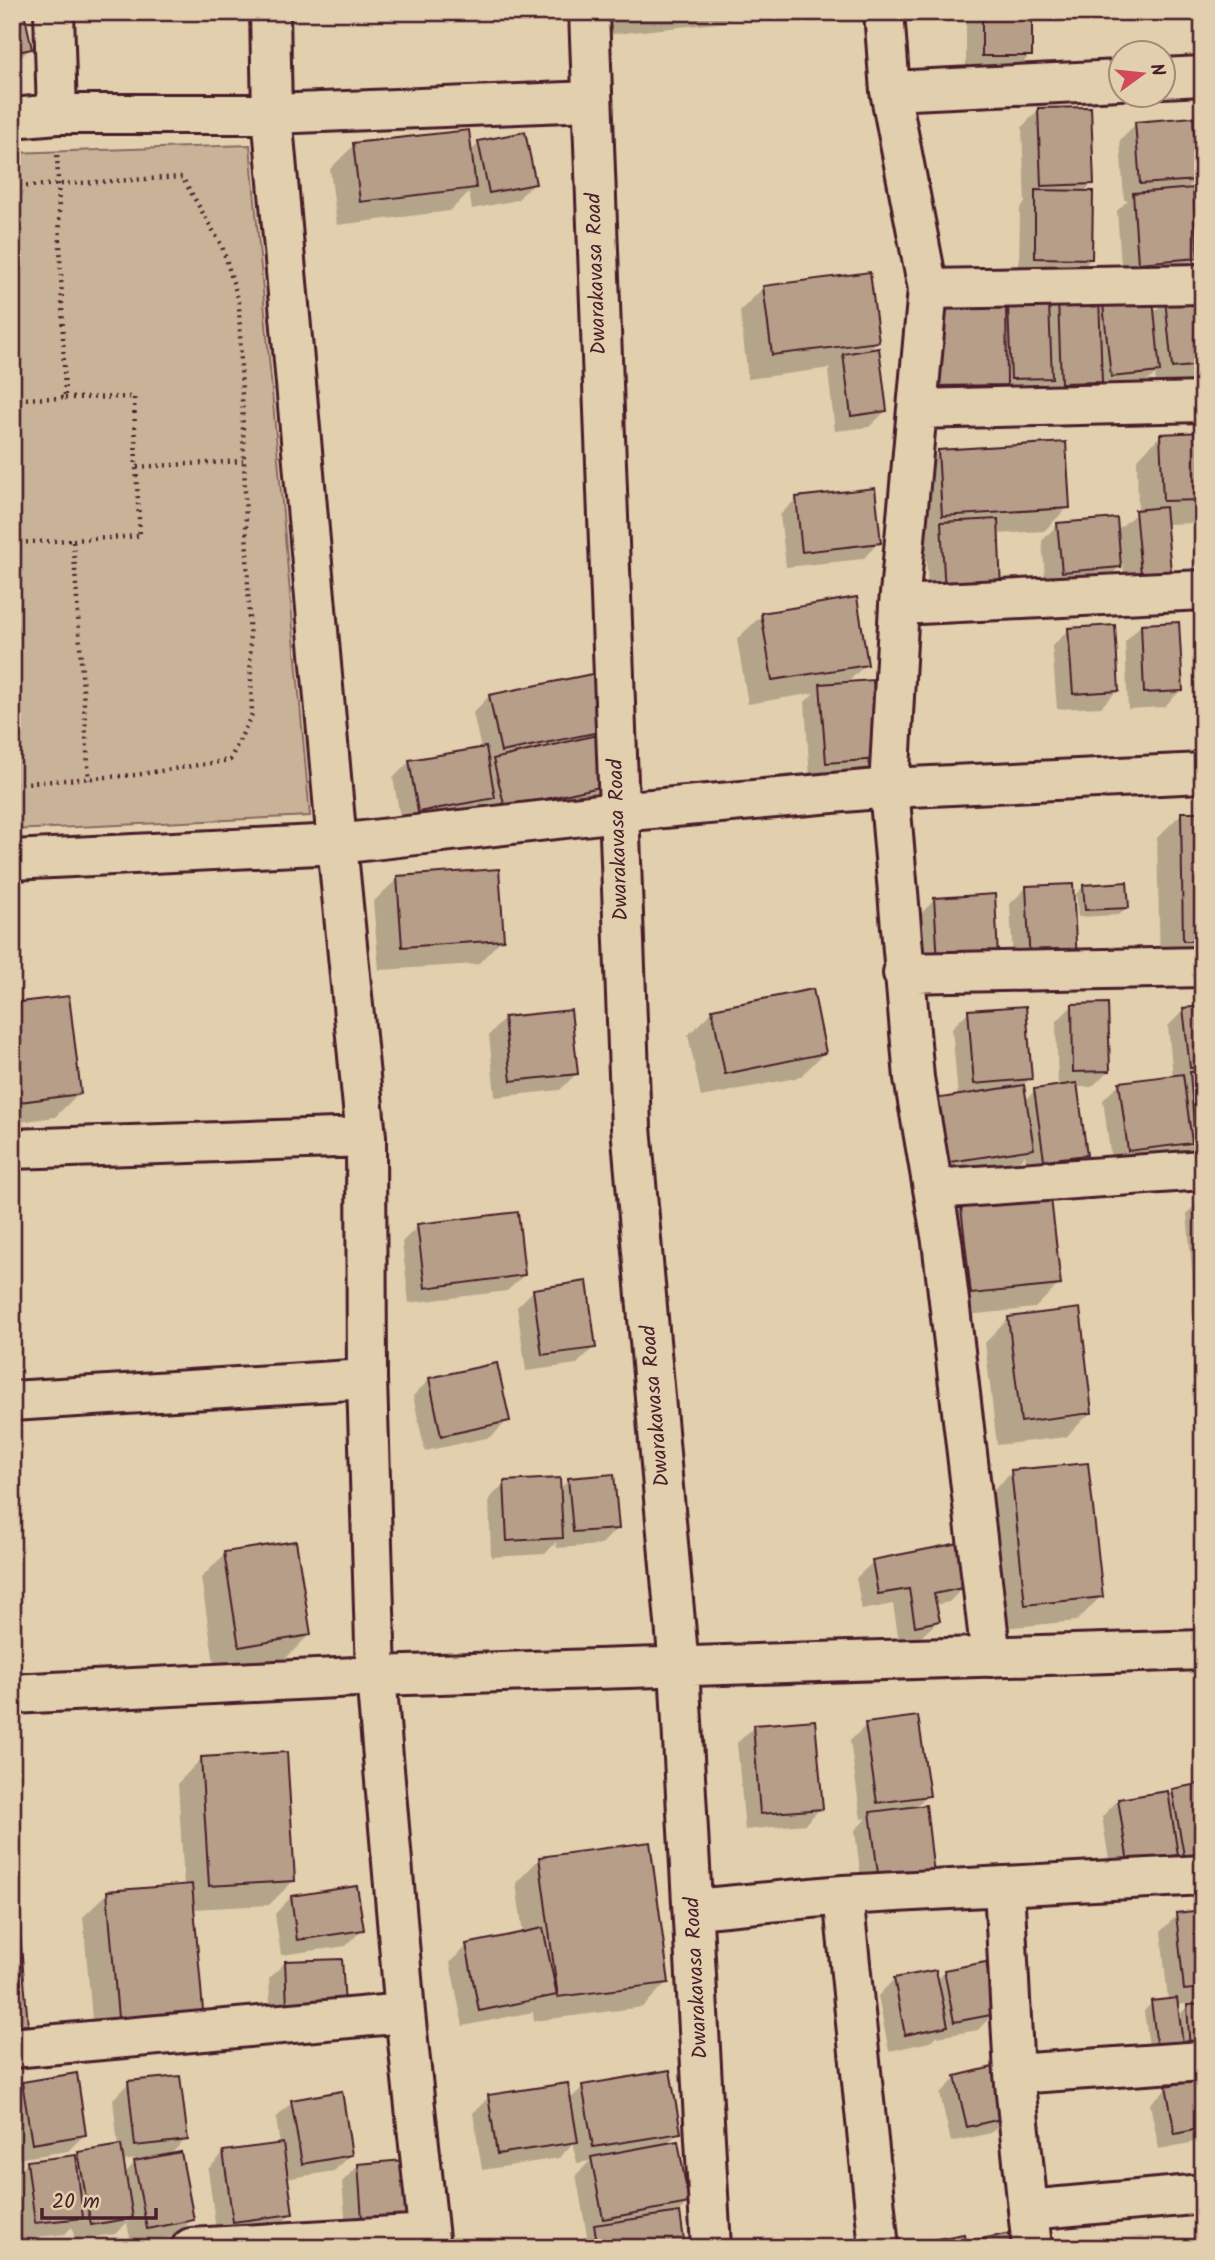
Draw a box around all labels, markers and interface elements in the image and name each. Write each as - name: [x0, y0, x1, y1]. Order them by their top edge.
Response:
- north arrow: [1106, 38, 1176, 108]
- text: N: [1140, 60, 1173, 80]
- street label: Dwarakavasa Road: [578, 192, 616, 356]
- street label: Dwarakavasa Road: [600, 758, 638, 922]
- street label: Dwarakavasa Road: [632, 1323, 679, 1488]
- street label: Dwarakavasa Road: [676, 1896, 718, 2060]
- scale bar: [42, 2176, 156, 2220]
- text: 20 m: [52, 2186, 100, 2219]

